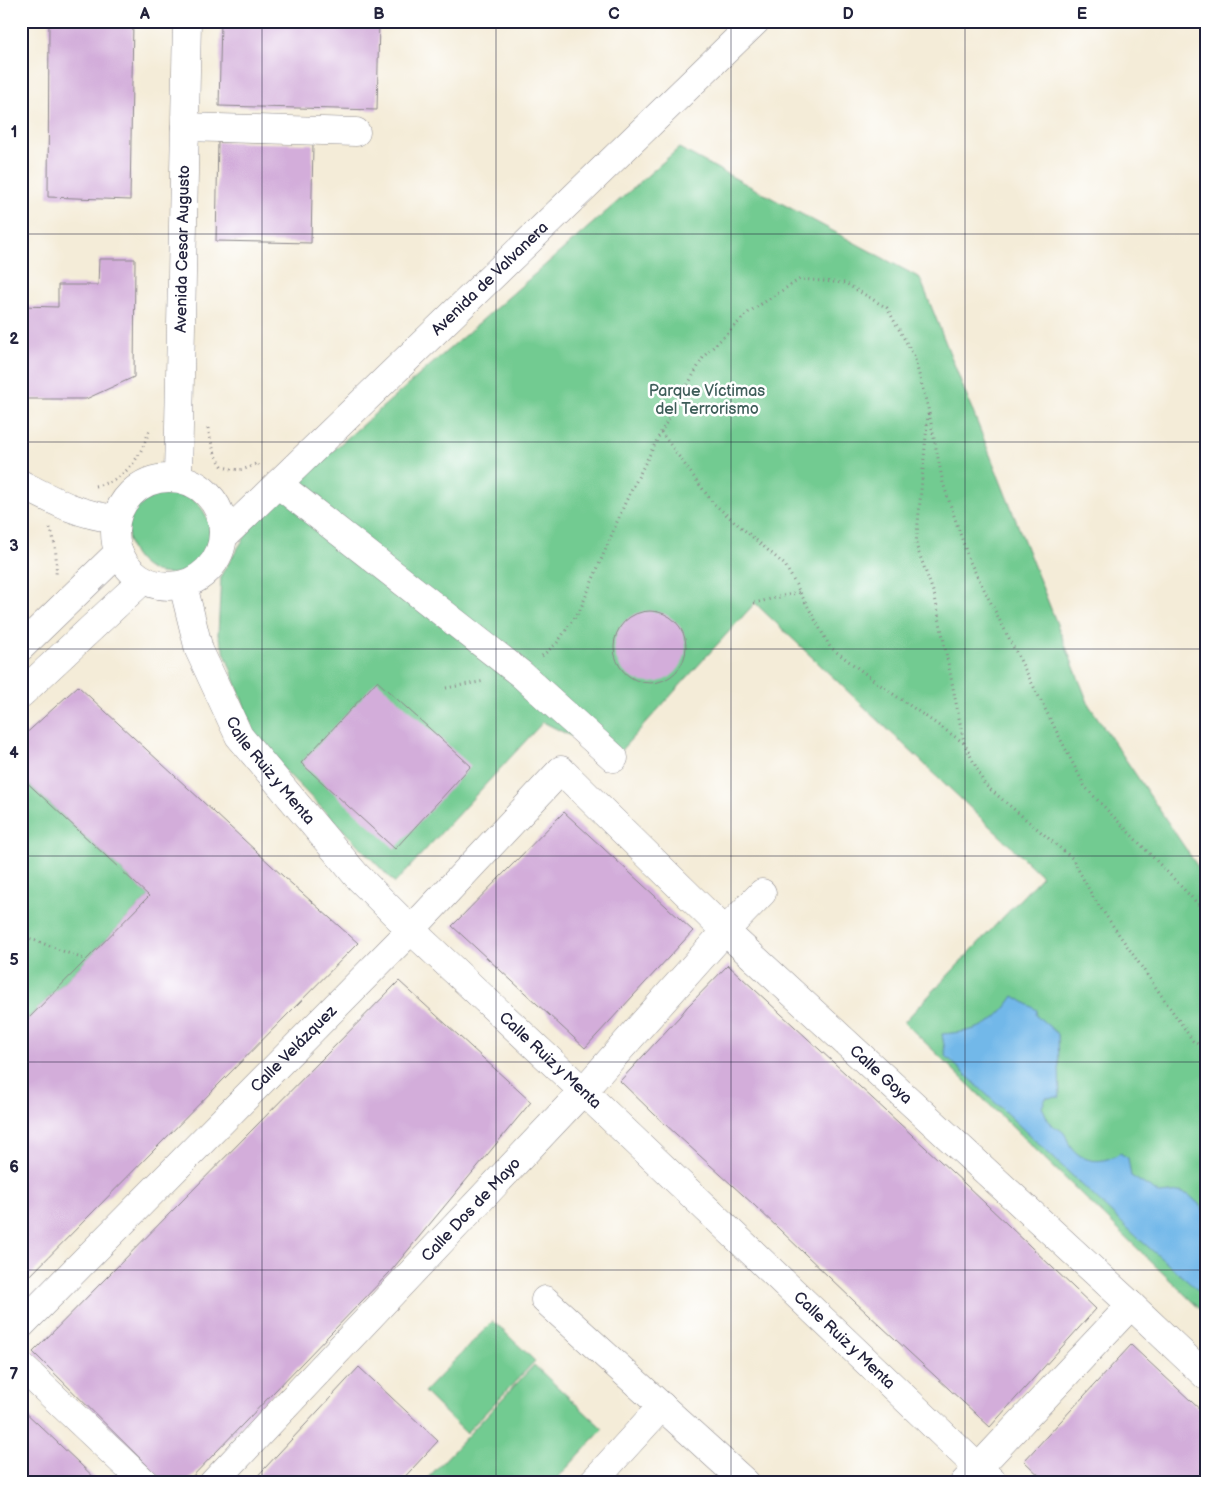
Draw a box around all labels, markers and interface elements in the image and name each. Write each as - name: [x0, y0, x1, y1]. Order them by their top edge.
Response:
- text: A: [139, 5, 150, 24]
- text: B: [373, 5, 385, 24]
- text: C: [608, 5, 620, 24]
- text: D: [842, 5, 854, 24]
- text: E: [1077, 5, 1087, 24]
- text: 1: [11, 123, 17, 142]
- street label: Avenida Cesar Augusto: [171, 165, 194, 333]
- street label: Avenida de Valvanera: [427, 218, 552, 339]
- text: 2: [9, 330, 19, 349]
- park label: Parque Víctimas del Terrorismo: [649, 382, 765, 419]
- text: 3: [9, 537, 19, 556]
- street label: Calle Ruiz y Menta: [222, 714, 319, 828]
- text: 4: [9, 744, 19, 763]
- text: 5: [9, 951, 19, 970]
- street label: Calle Velázquez: [247, 1001, 341, 1096]
- street label: Calle Ruiz y Menta: [495, 1008, 605, 1113]
- street label: Calle Goya: [846, 1041, 916, 1108]
- street label: Calle Dos de Mayo: [418, 1154, 525, 1266]
- text: 6: [9, 1158, 19, 1177]
- street label: Calle Ruiz y Menta: [790, 1287, 899, 1393]
- text: 7: [10, 1365, 19, 1384]

